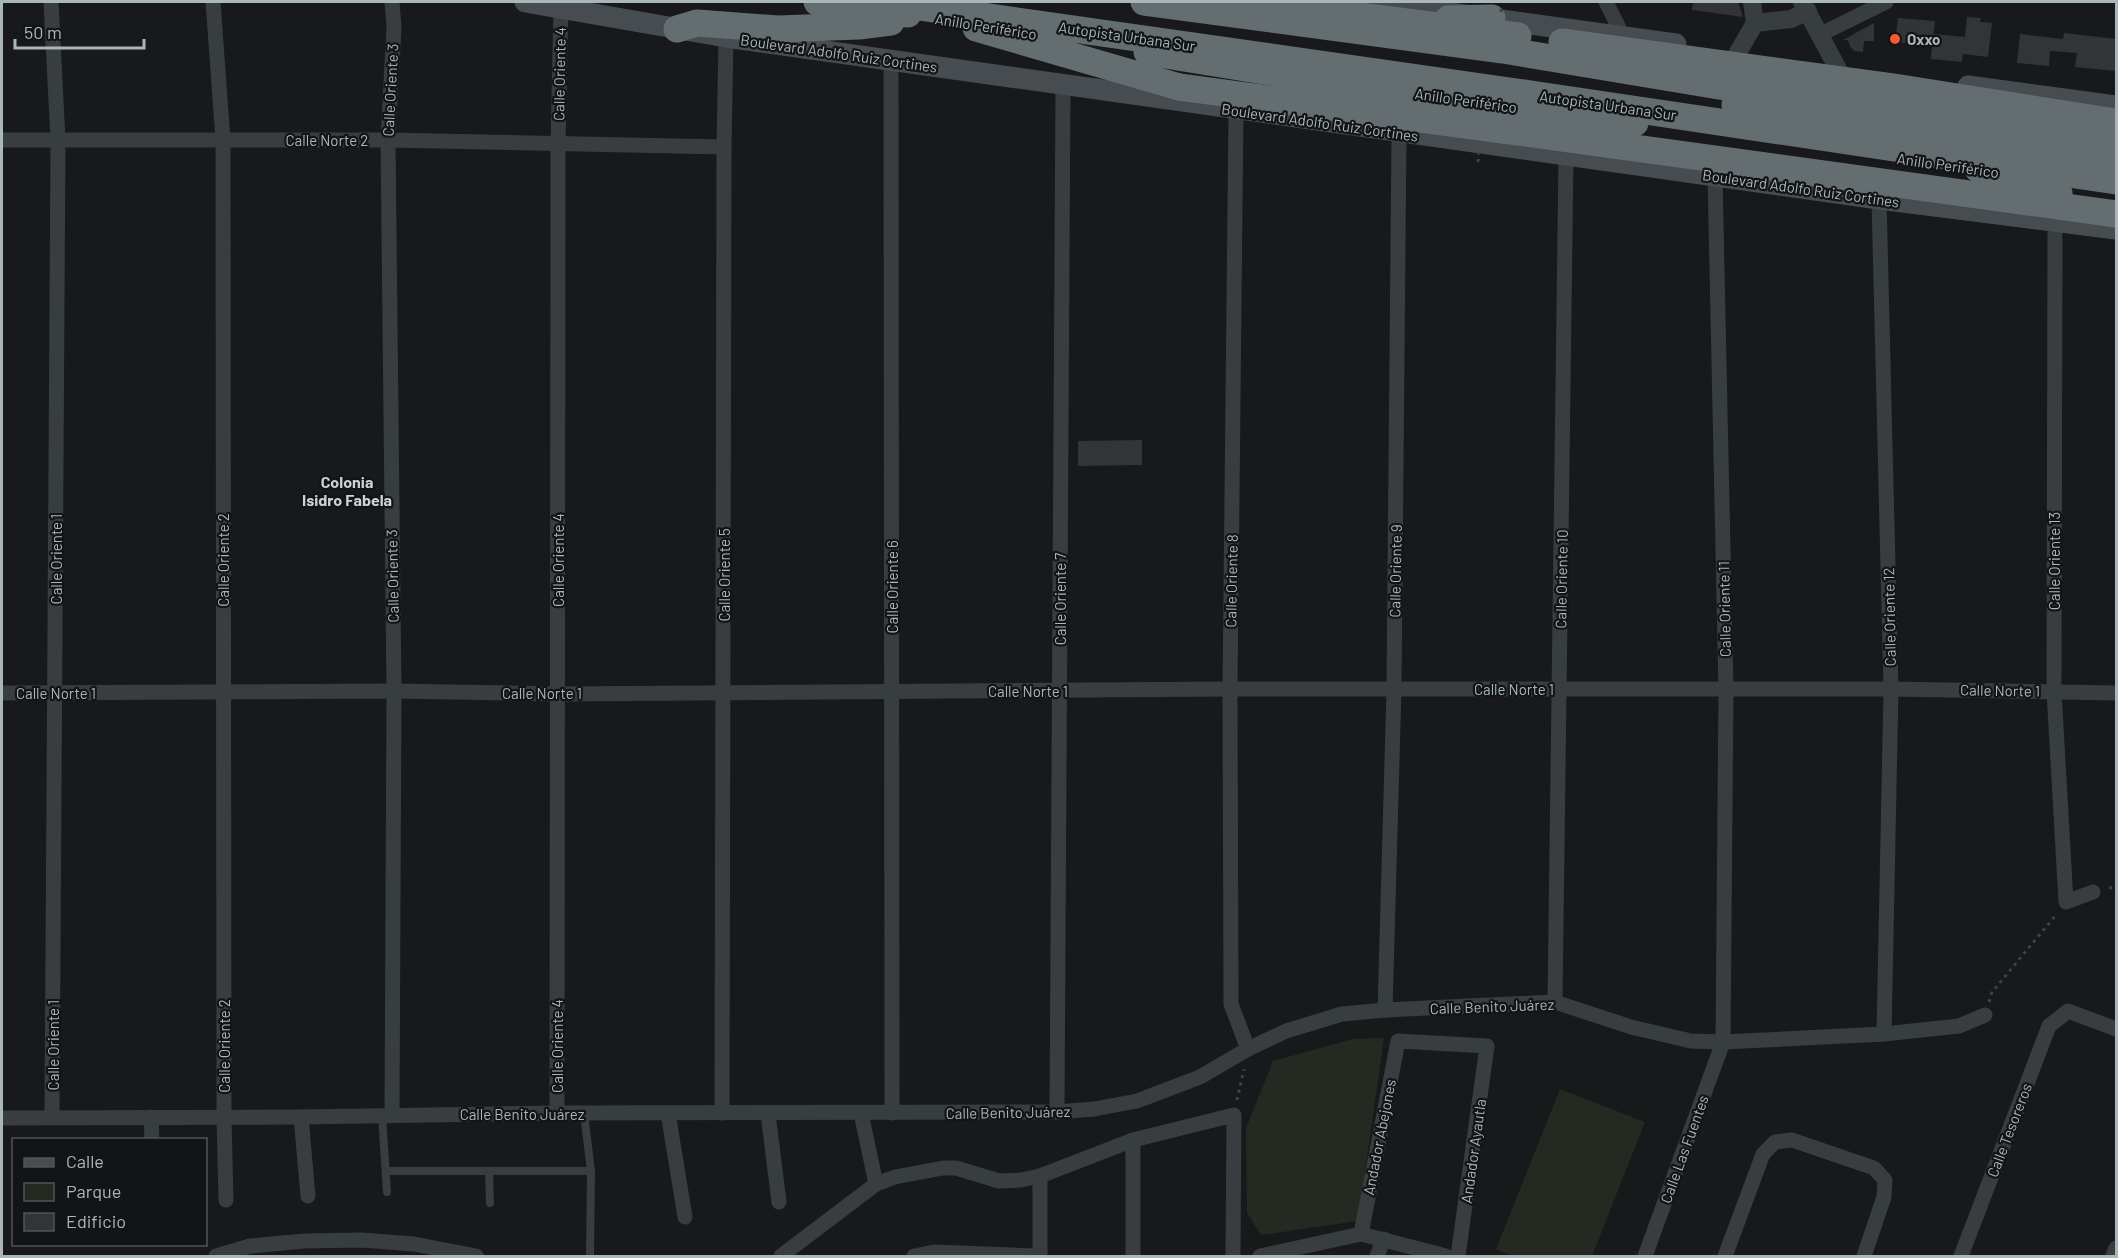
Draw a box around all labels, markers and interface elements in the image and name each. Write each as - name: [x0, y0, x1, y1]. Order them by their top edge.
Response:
- street label: Anillo Periférico: [934, 9, 1038, 43]
- scale bar: [15, 12, 144, 50]
- street label: Autopista Urbana Sur: [1057, 17, 1197, 55]
- text: 50 m: [24, 21, 62, 43]
- street label: Calle Oriente 4: [549, 27, 569, 121]
- street label: Boulevard Adolfo Ruiz Cortines: [739, 30, 939, 76]
- place label: Oxxo: [1907, 30, 1940, 48]
- marker: Oxxo: [1888, 32, 1902, 46]
- street label: Calle Oriente 3: [379, 43, 401, 137]
- street label: Anillo Periférico: [1414, 84, 1518, 116]
- street label: Autopista Urbana Sur: [1538, 86, 1678, 124]
- street label: Boulevard Adolfo Ruiz Cortines: [1220, 99, 1420, 145]
- street label: Calle Norte 2: [286, 131, 368, 149]
- street label: Anillo Periférico: [1896, 149, 2000, 181]
- street label: Boulevard Adolfo Ruiz Cortines: [1701, 165, 1901, 211]
- district label: Colonia Isidro Fabela: [302, 472, 392, 509]
- street label: Calle Oriente 13: [2045, 512, 2063, 610]
- street label: Calle Oriente 2: [214, 513, 232, 607]
- street label: Calle Oriente 4: [549, 513, 567, 607]
- street label: Calle Oriente 1: [47, 514, 65, 604]
- street label: Calle Oriente 9: [1385, 524, 1405, 618]
- street label: Calle Oriente 5: [715, 528, 733, 622]
- street label: Calle Oriente 3: [382, 529, 402, 623]
- street label: Calle Oriente 10: [1551, 529, 1571, 629]
- street label: Calle Oriente 8: [1221, 534, 1241, 628]
- street label: Calle Oriente 6: [883, 540, 901, 634]
- street label: Calle Oriente 7: [1051, 553, 1069, 645]
- street label: Calle Oriente 11: [1714, 561, 1734, 657]
- street label: Calle Oriente 12: [1879, 567, 1899, 667]
- street label: Calle Norte 1: [1474, 680, 1554, 698]
- street label: Calle Norte 1: [1960, 680, 2040, 700]
- street label: Calle Norte 1: [988, 682, 1068, 700]
- street label: Calle Norte 1: [16, 684, 96, 702]
- street label: Calle Norte 1: [502, 684, 582, 702]
- street label: Calle Benito Juárez: [1429, 995, 1555, 1017]
- street label: Calle Oriente 2: [215, 999, 233, 1093]
- street label: Calle Oriente 4: [548, 999, 566, 1093]
- street label: Calle Oriente 1: [44, 1000, 62, 1090]
- street label: Andador Abejones: [1359, 1077, 1399, 1197]
- street label: Calle Tesoreros: [1983, 1080, 2035, 1180]
- street label: Calle Las Fuentes: [1656, 1093, 1712, 1205]
- street label: Andador Ayautla: [1457, 1098, 1489, 1204]
- street label: Calle Benito Juárez: [946, 1102, 1071, 1122]
- street label: Calle Benito Juárez: [460, 1105, 585, 1123]
- legend: [12, 1138, 207, 1246]
- text: Calle: [66, 1150, 104, 1172]
- text: Parque: [66, 1180, 121, 1202]
- text: Edificio: [66, 1210, 126, 1232]

